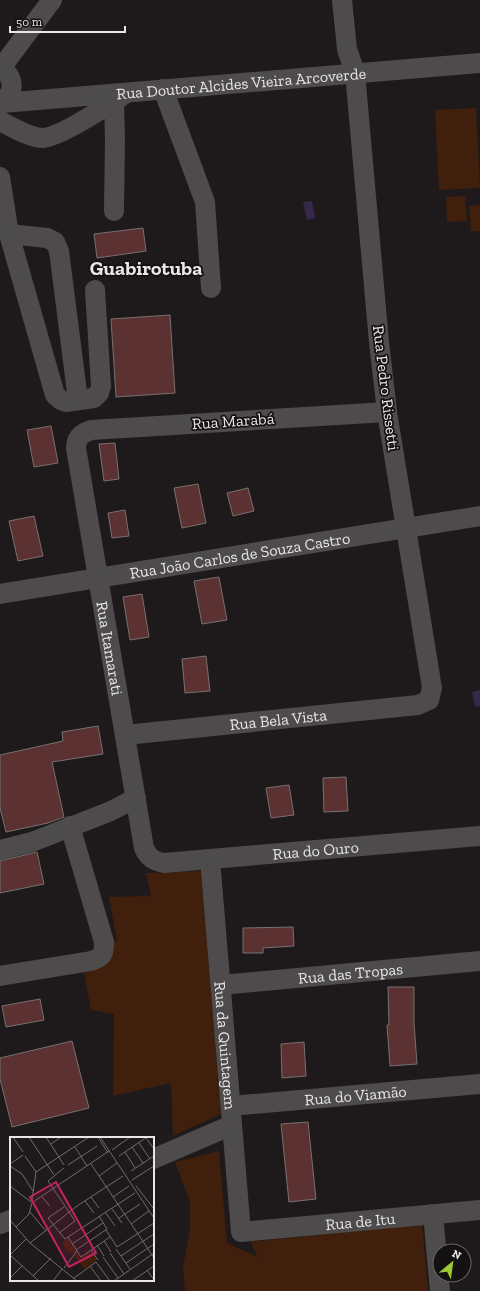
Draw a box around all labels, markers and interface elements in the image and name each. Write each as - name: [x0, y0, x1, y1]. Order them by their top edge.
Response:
- scale bar: [10, 8, 125, 34]
- text: 50 m: [16, 15, 43, 29]
- street label: Rua Doutor Alcides Vieira Arcoverde: [116, 63, 367, 103]
- district label: Guabirotuba: [90, 256, 202, 280]
- street label: Rua Pedro Rissetti: [369, 324, 403, 452]
- street label: Rua Marabá: [191, 409, 275, 433]
- street label: Rua João Carlos de Souza Castro: [128, 528, 351, 582]
- street label: Rua Itamarati: [93, 600, 127, 697]
- street label: Rua Bela Vista: [229, 705, 328, 734]
- street label: Rua do Ouro: [272, 837, 360, 863]
- street label: Rua das Tropas: [297, 959, 404, 987]
- street label: Rua da Quintagem: [211, 980, 240, 1110]
- street label: Rua do Viamão: [304, 1081, 407, 1109]
- inset map: [10, 1137, 154, 1281]
- street label: Rua de Itu: [324, 1208, 396, 1234]
- north arrow: [432, 1243, 472, 1283]
- text: N: [450, 1247, 464, 1263]

